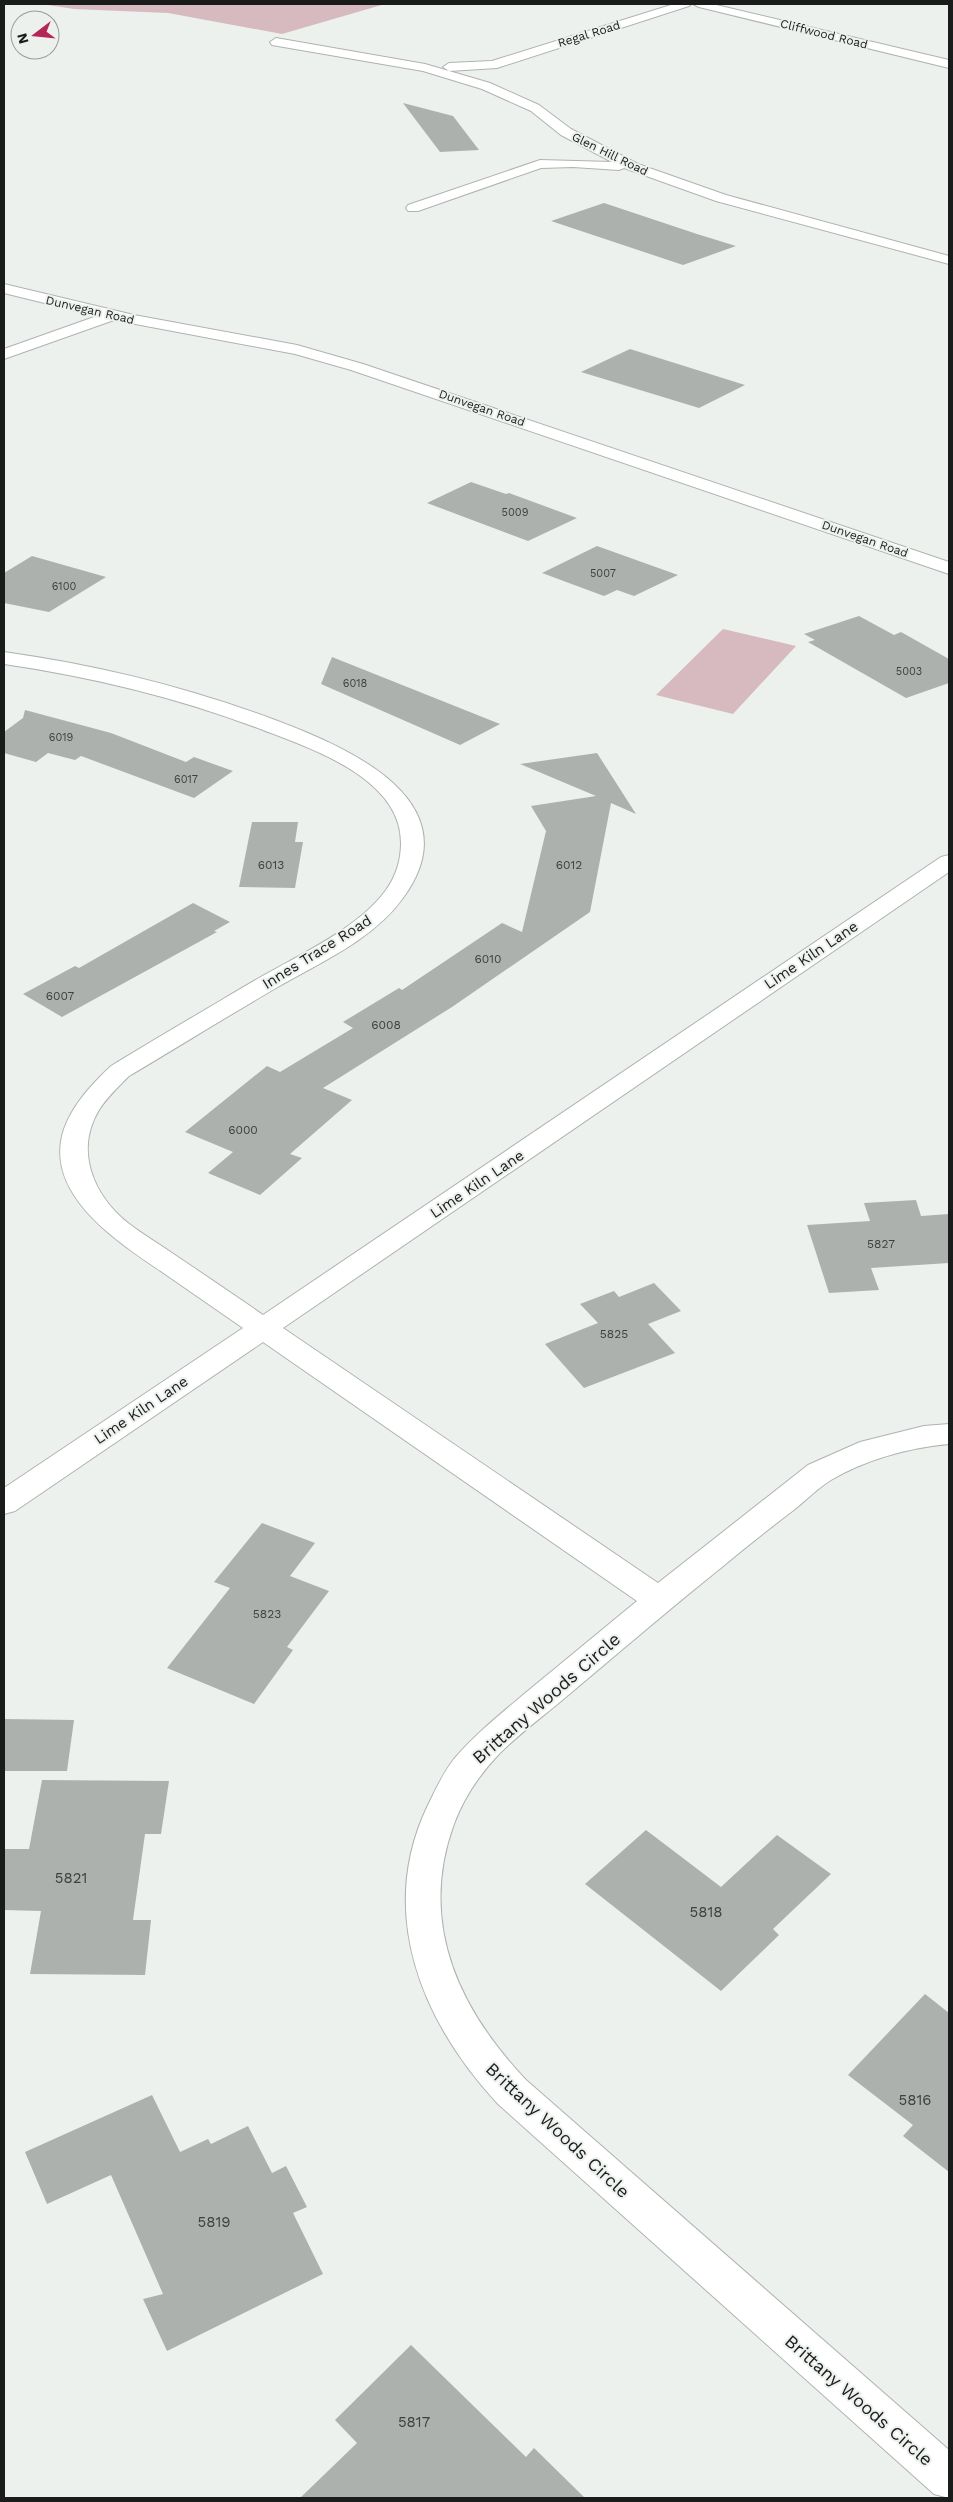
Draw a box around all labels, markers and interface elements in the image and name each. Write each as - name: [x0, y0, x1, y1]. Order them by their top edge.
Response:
- north arrow: [10, 10, 60, 60]
- street label: Cliffwood Road: [779, 16, 869, 52]
- street label: Regal Road: [556, 18, 622, 50]
- text: N: [13, 31, 32, 46]
- street label: Glen Hill Road: [570, 129, 650, 179]
- street label: Dunvegan Road: [44, 293, 136, 327]
- street label: Dunvegan Road: [437, 387, 527, 429]
- house number: 5009: [502, 506, 529, 519]
- street label: Dunvegan Road: [820, 518, 910, 560]
- house number: 5007: [590, 567, 616, 580]
- house number: 6100: [52, 580, 76, 593]
- house number: 5003: [896, 665, 922, 678]
- house number: 6018: [343, 677, 368, 690]
- house number: 6019: [49, 731, 74, 744]
- house number: 6017: [174, 773, 198, 786]
- house number: 6013: [258, 858, 284, 872]
- house number: 6012: [556, 858, 582, 872]
- street label: Innes Trace Road: [259, 911, 375, 993]
- street label: Lime Kiln Lane: [761, 917, 861, 993]
- house number: 6010: [475, 952, 501, 966]
- house number: 6007: [46, 989, 75, 1003]
- house number: 6008: [371, 1018, 401, 1032]
- house number: 6000: [228, 1123, 258, 1137]
- street label: Lime Kiln Lane: [427, 1146, 527, 1222]
- house number: 5827: [867, 1237, 895, 1251]
- house number: 5825: [600, 1327, 628, 1341]
- street label: Lime Kiln Lane: [91, 1372, 191, 1448]
- house number: 5823: [253, 1607, 281, 1621]
- street label: Brittany Woods Circle: [468, 1628, 624, 1768]
- house number: 5821: [55, 1869, 87, 1887]
- house number: 5818: [689, 1903, 723, 1921]
- street label: Brittany Woods Circle: [482, 2058, 634, 2202]
- house number: 5816: [899, 2091, 931, 2109]
- house number: 5819: [197, 2213, 231, 2231]
- street label: Brittany Woods Circle: [781, 2330, 937, 2470]
- house number: 5817: [398, 2413, 430, 2431]

